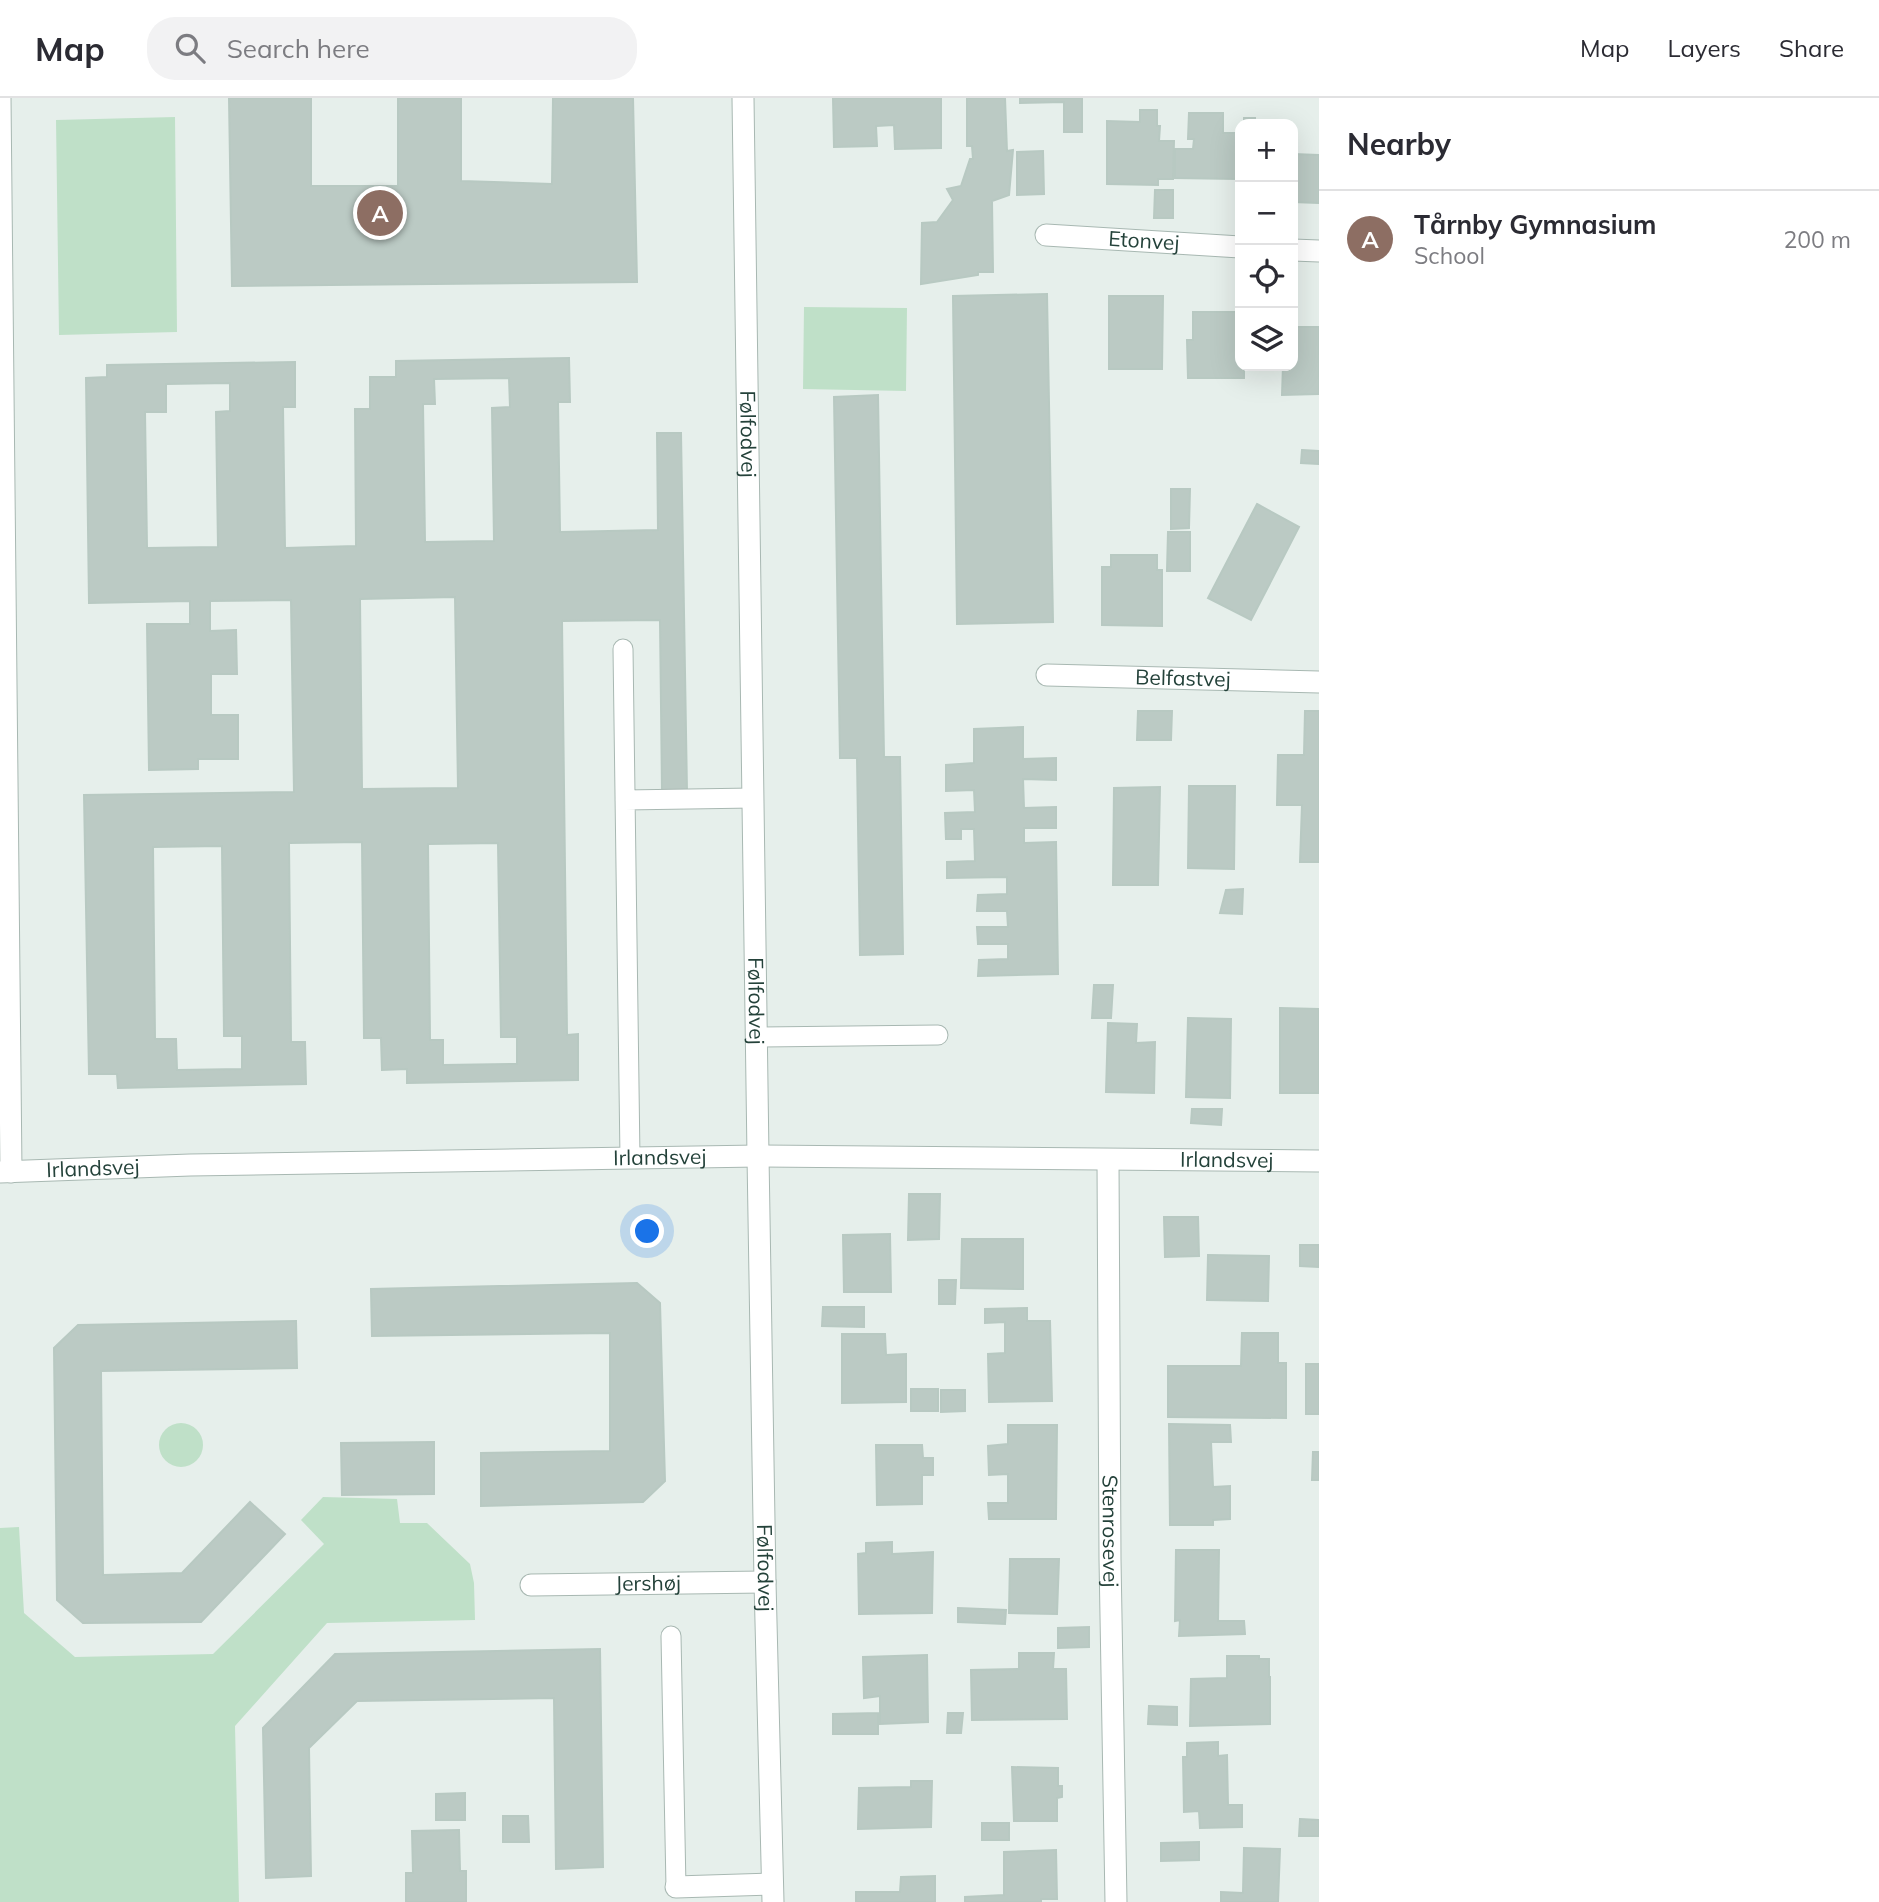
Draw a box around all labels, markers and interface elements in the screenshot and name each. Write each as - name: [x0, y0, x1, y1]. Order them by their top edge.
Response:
- search box: [147, 17, 637, 80]
- text: Map: [35, 28, 105, 69]
- icon: search: [171, 29, 209, 67]
- text: Search here: [227, 32, 370, 65]
- text: Map: [1580, 33, 1629, 63]
- text: Layers: [1667, 33, 1741, 63]
- text: Share: [1779, 33, 1844, 63]
- map controls: [1235, 119, 1298, 371]
- button: +: [1235, 119, 1298, 182]
- text: Nearby: [1347, 125, 1451, 163]
- button: −: [1235, 182, 1298, 245]
- pin: A: [357, 187, 403, 239]
- text: Tårnby Gymnasium: [1414, 208, 1656, 241]
- street label: Etonvej: [1108, 225, 1180, 255]
- text: A: [1361, 225, 1379, 254]
- text: 200 m: [1783, 225, 1851, 254]
- text: School: [1414, 241, 1485, 270]
- button: locate: [1235, 245, 1298, 308]
- button: layers: [1235, 308, 1298, 371]
- street label: Følfodvej: [735, 390, 762, 478]
- street label: Belfastvej: [1135, 663, 1231, 692]
- street label: Følfodvej: [743, 957, 770, 1045]
- street label: Irlandsvej: [613, 1143, 707, 1170]
- street label: Irlandsvej: [1180, 1146, 1274, 1173]
- street label: Irlandsvej: [46, 1153, 140, 1182]
- your location: [630, 1214, 664, 1248]
- street label: Stenrosevej: [1098, 1475, 1124, 1588]
- street label: Følfodvej: [752, 1524, 780, 1612]
- street label: Jershøj: [615, 1569, 681, 1596]

